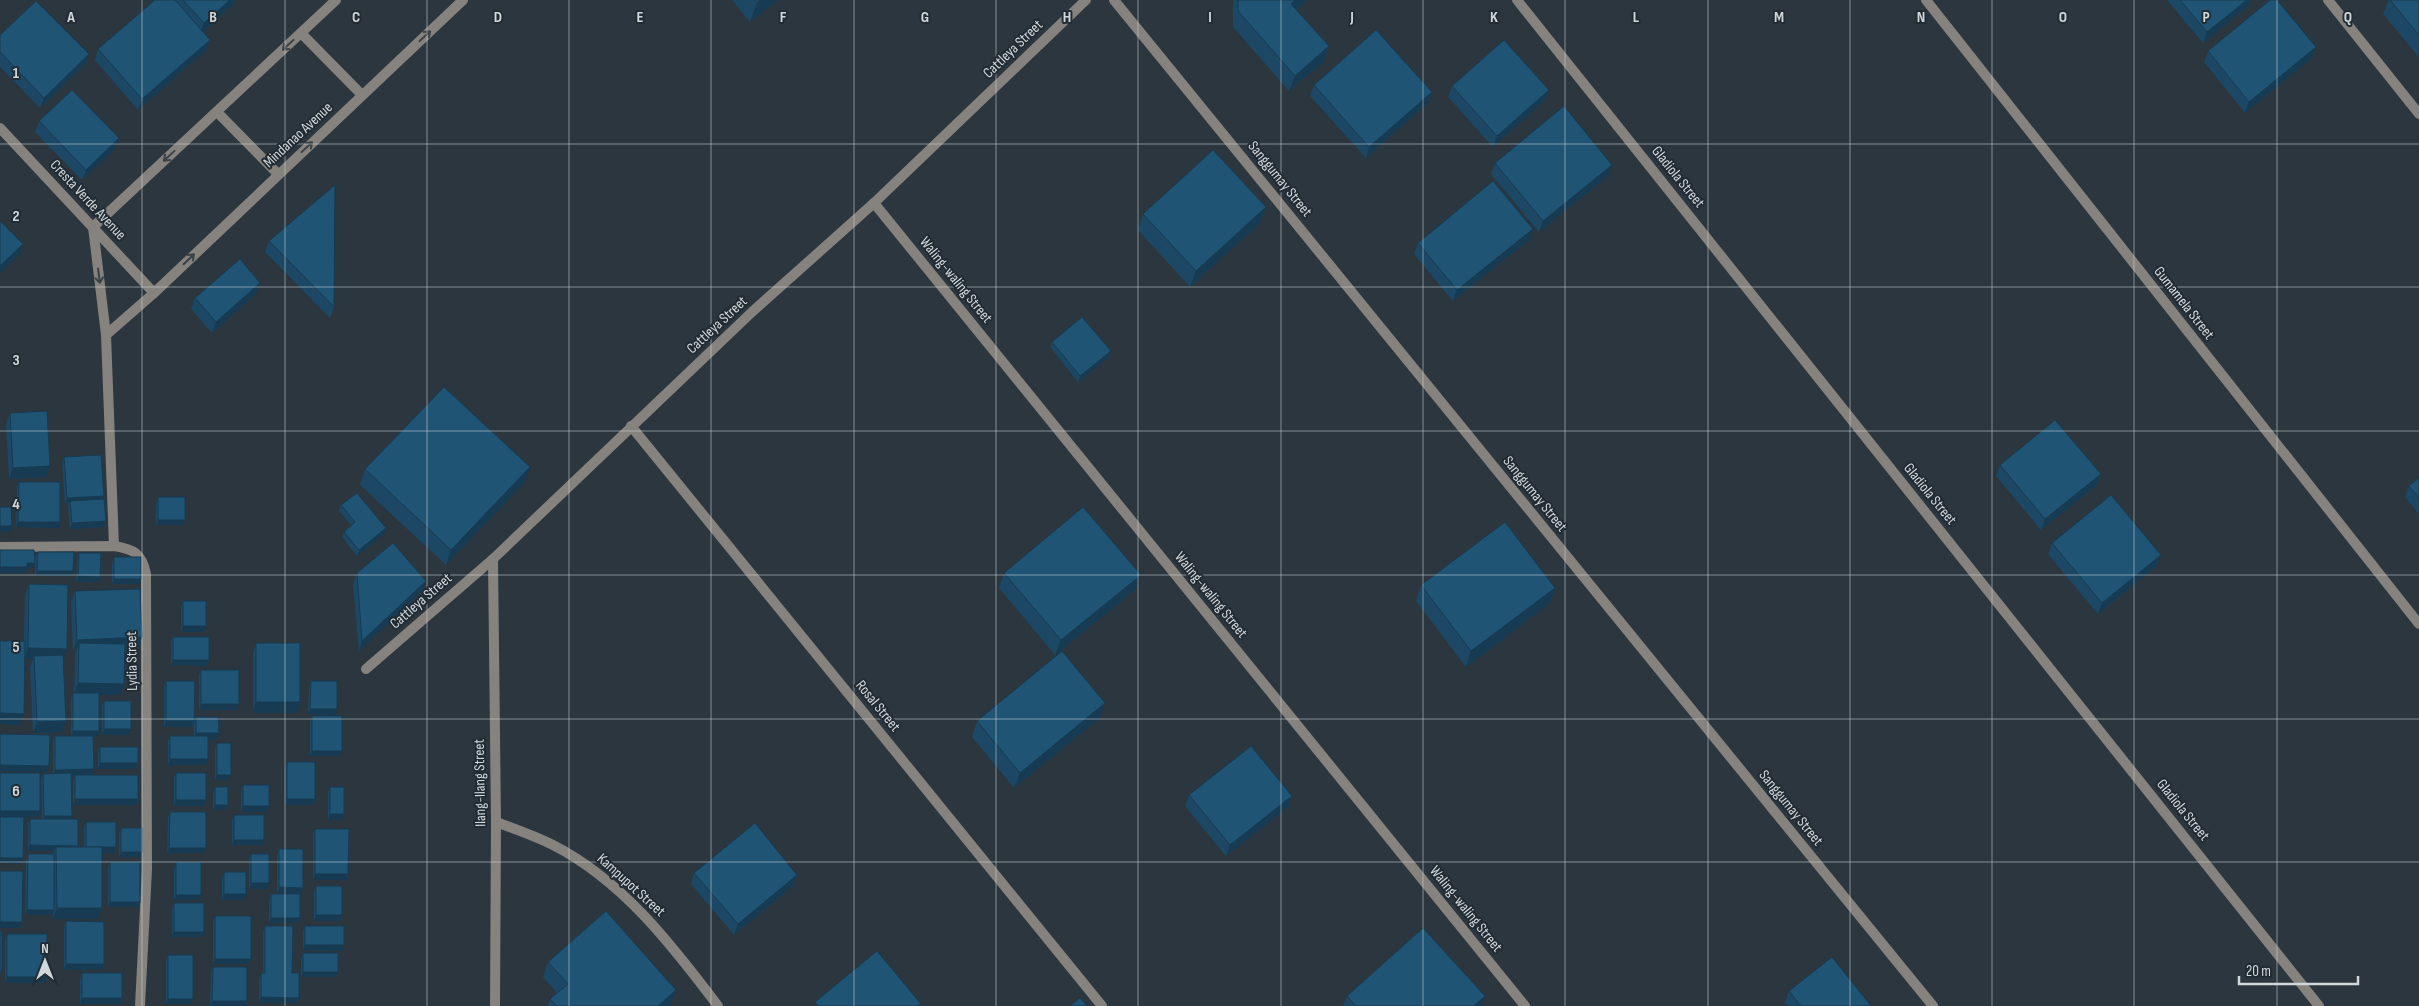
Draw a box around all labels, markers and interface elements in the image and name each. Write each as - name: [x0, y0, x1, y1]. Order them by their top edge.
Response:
- text: A: [66, 8, 75, 27]
- text: B: [209, 8, 217, 27]
- text: C: [352, 8, 360, 27]
- text: D: [494, 8, 502, 27]
- text: E: [637, 8, 644, 27]
- text: F: [780, 8, 787, 27]
- text: G: [921, 8, 929, 27]
- text: H: [1063, 8, 1071, 27]
- text: I: [1208, 8, 1212, 27]
- text: J: [1349, 8, 1354, 27]
- text: K: [1490, 8, 1498, 27]
- text: L: [1633, 8, 1640, 27]
- text: M: [1774, 8, 1784, 27]
- text: N: [1917, 8, 1925, 27]
- text: O: [2059, 8, 2067, 27]
- text: P: [2202, 8, 2210, 27]
- text: Q: [2344, 8, 2352, 27]
- street label: Cattleya Street: [979, 15, 1047, 82]
- one-way arrow: [419, 30, 432, 42]
- one-way arrow: [281, 39, 294, 51]
- text: 1: [13, 64, 20, 83]
- street label: Mindanao Avenue: [259, 98, 337, 172]
- street label: Sanggumay Street: [1244, 137, 1317, 221]
- one-way arrow: [300, 141, 313, 153]
- street label: Gladiola Street: [1647, 142, 1709, 212]
- one-way arrow: [163, 150, 175, 162]
- street label: Cresta Verde Avenue: [46, 156, 130, 244]
- text: 2: [12, 207, 20, 226]
- street label: Waling-waling Street: [915, 233, 997, 327]
- one-way arrow: [182, 253, 195, 265]
- street label: Gumamela Street: [2150, 263, 2219, 344]
- one-way arrow: [94, 267, 104, 283]
- street label: Cattleya Street: [683, 292, 752, 358]
- text: 3: [12, 351, 20, 370]
- street label: Sanggumay Street: [1499, 452, 1572, 536]
- street label: Gladiola Street: [1899, 459, 1961, 529]
- text: 4: [12, 495, 20, 514]
- street label: Waling-waling Street: [1170, 548, 1252, 642]
- street label: Cattleya Street: [386, 569, 456, 633]
- street label: Lydia Street: [122, 631, 142, 691]
- text: 5: [12, 638, 20, 657]
- street label: Rosal Street: [851, 676, 905, 736]
- street label: Ilang-Ilang Street: [470, 738, 490, 827]
- street label: Sanggumay Street: [1755, 766, 1828, 850]
- street label: Gladiola Street: [2152, 775, 2214, 845]
- text: 6: [12, 782, 20, 801]
- street label: Kampupot Street: [593, 849, 669, 921]
- street label: Waling-waling Street: [1425, 862, 1507, 956]
- north arrow: [20, 936, 70, 986]
- text: N: [41, 940, 49, 957]
- scale bar: [2239, 954, 2358, 986]
- text: 20 m: [2246, 962, 2271, 981]

